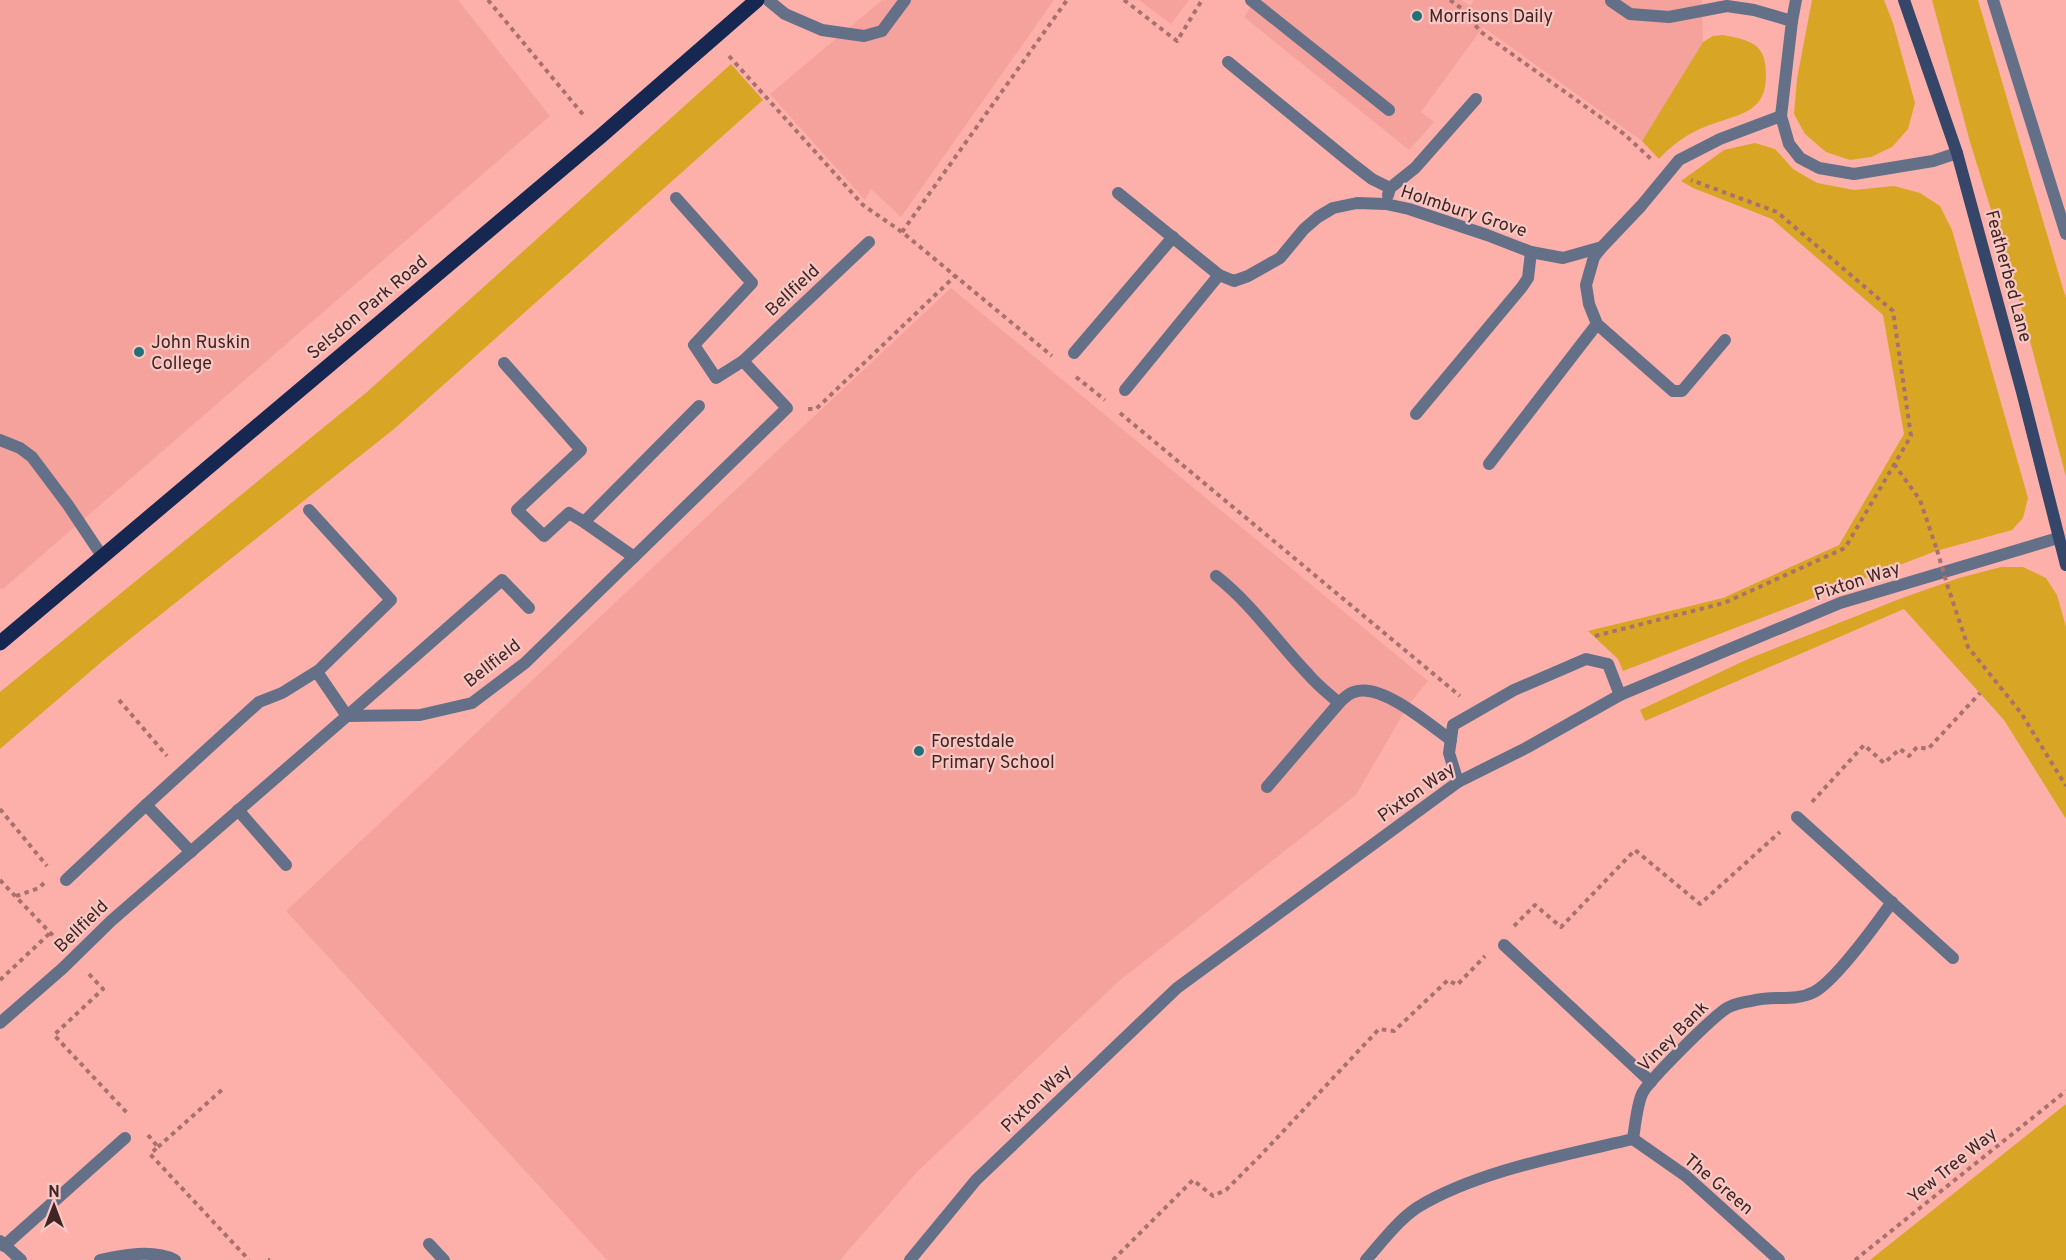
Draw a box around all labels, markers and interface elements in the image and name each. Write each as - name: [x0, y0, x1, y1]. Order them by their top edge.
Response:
- place label: Morrisons Daily: [1429, 6, 1553, 29]
- marker: Morrisons Daily: [1410, 9, 1424, 23]
- street label: Holmbury Grove: [1397, 181, 1530, 244]
- street label: Featherbed Lane: [1979, 208, 2036, 345]
- street label: Selsdon Park Road: [303, 251, 433, 365]
- street label: Bellfield: [761, 260, 825, 322]
- place label: John Ruskin College: [151, 332, 250, 376]
- marker: John Ruskin College: [132, 345, 146, 359]
- street label: Pixton Way: [1811, 558, 1903, 607]
- street label: Bellfield: [460, 635, 526, 694]
- place label: Forestdale Primary School: [931, 731, 1055, 775]
- marker: Forestdale Primary School: [912, 744, 926, 758]
- street label: Pixton Way: [1374, 758, 1460, 828]
- street label: Bellfield: [50, 896, 114, 958]
- street label: Viney Bank: [1634, 997, 1714, 1077]
- street label: Pixton Way: [997, 1060, 1077, 1138]
- street label: Yew Tree Way: [1904, 1123, 2002, 1209]
- street label: The Green: [1679, 1149, 1758, 1221]
- north arrow: [24, 1176, 84, 1236]
- text: N: [48, 1183, 60, 1203]

